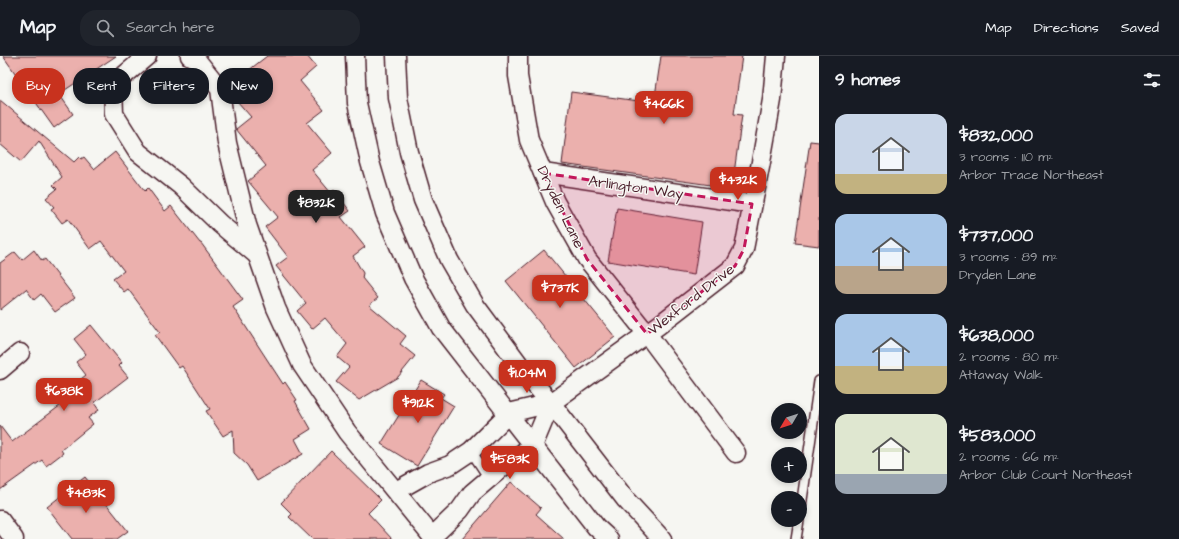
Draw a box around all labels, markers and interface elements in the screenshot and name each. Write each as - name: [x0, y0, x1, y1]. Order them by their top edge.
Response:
- search box: [80, 10, 360, 46]
- text: Map: [20, 14, 56, 41]
- icon: search: [94, 17, 116, 39]
- text: Search here: [126, 17, 215, 38]
- text: Map: [985, 18, 1012, 38]
- text: Directions: [1034, 18, 1099, 38]
- text: Saved: [1121, 18, 1159, 38]
- chip: Buy: [12, 68, 65, 104]
- chip: Rent: [73, 68, 131, 104]
- chip: Filters: [139, 68, 209, 104]
- chip: New: [217, 68, 273, 104]
- text: 9 homes: [835, 68, 900, 92]
- icon: filters: [1141, 69, 1163, 91]
- pin: $466K: [636, 91, 692, 125]
- text: $466K: [644, 95, 684, 113]
- text: $832,000: [959, 124, 1033, 148]
- icon: home: [867, 130, 915, 178]
- text: 3 rooms · 110 m²: [959, 148, 1053, 166]
- street label: Dryden Lane: [531, 163, 590, 252]
- text: Arbor Trace Northeast: [959, 166, 1104, 184]
- pin: $432K: [710, 167, 766, 201]
- street label: Arlington Way: [587, 170, 685, 206]
- text: $432K: [719, 171, 757, 189]
- pin: $832K: [288, 190, 344, 224]
- text: $832K: [297, 194, 335, 212]
- text: $737,000: [959, 224, 1033, 248]
- icon: home: [867, 230, 915, 278]
- text: 3 rooms · 89 m²: [959, 248, 1058, 266]
- street label: Wexford Drive: [644, 259, 739, 340]
- text: Dryden Lane: [959, 266, 1036, 284]
- pin: $737K: [532, 275, 588, 309]
- text: $737K: [541, 279, 579, 297]
- text: $638,000: [959, 324, 1034, 348]
- icon: home: [867, 330, 915, 378]
- text: 2 rooms · 80 m²: [959, 348, 1059, 366]
- pin: $1.04M: [494, 360, 560, 394]
- text: $1.04M: [508, 364, 546, 382]
- text: Attaway Walk: [959, 366, 1043, 384]
- pin: $638K: [36, 378, 92, 412]
- text: $638K: [45, 382, 83, 400]
- pin: $912K: [390, 390, 446, 424]
- text: $912K: [402, 394, 434, 412]
- north arrow: [771, 403, 807, 439]
- map controls: [771, 403, 807, 527]
- text: $583,000: [959, 424, 1035, 448]
- icon: home: [867, 430, 915, 478]
- pin: $583K: [482, 446, 538, 480]
- button: +: [771, 447, 807, 483]
- text: 2 rooms · 66 m²: [959, 448, 1059, 466]
- text: $583K: [490, 450, 530, 468]
- text: Arbor Club Court Northeast: [959, 466, 1132, 484]
- pin: $483K: [58, 480, 114, 514]
- text: $483K: [67, 484, 106, 502]
- button: −: [771, 491, 807, 527]

